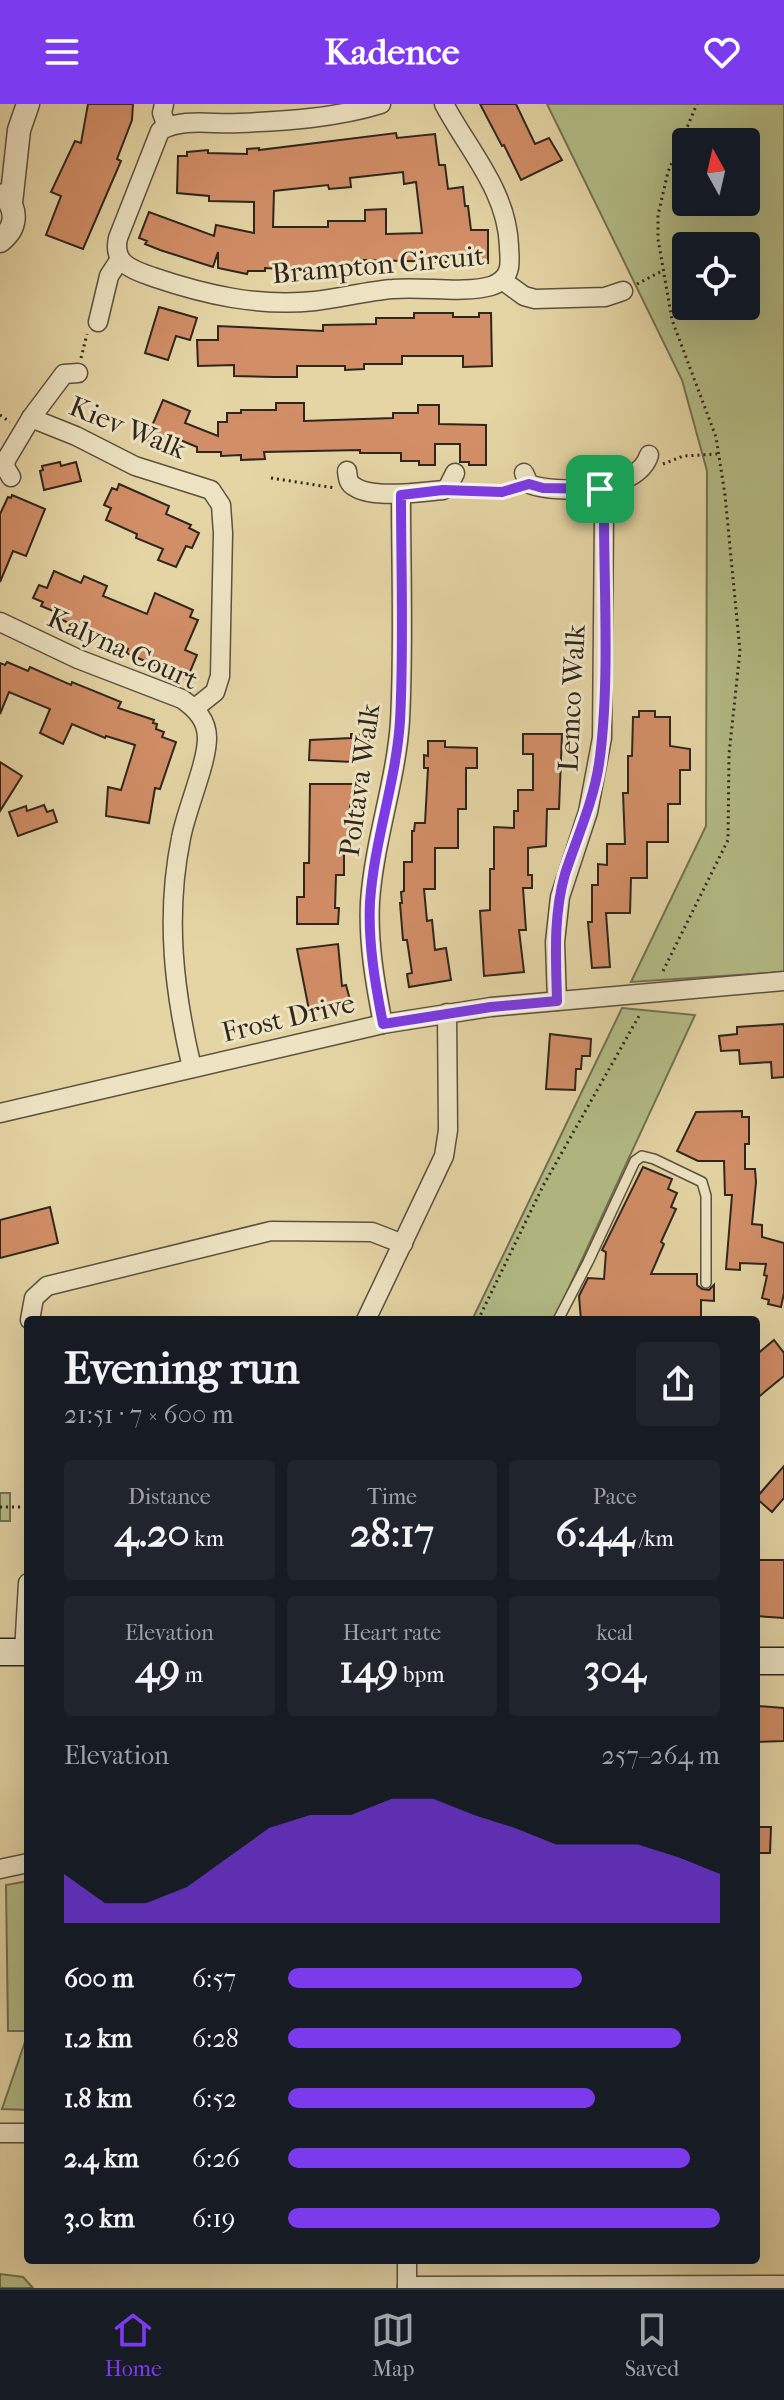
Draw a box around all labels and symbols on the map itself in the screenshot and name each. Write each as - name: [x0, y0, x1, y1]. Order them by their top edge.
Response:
- north arrow: [672, 128, 760, 216]
- street label: Brampton Circuit: [271, 239, 485, 290]
- street label: Kiev Walk: [65, 389, 191, 466]
- pin: [566, 455, 634, 523]
- street label: Kalyna Court: [42, 601, 203, 696]
- street label: Lemco Walk: [551, 623, 592, 772]
- street label: Poltava Walk: [332, 701, 387, 858]
- street label: Frost Drive: [218, 986, 358, 1049]

